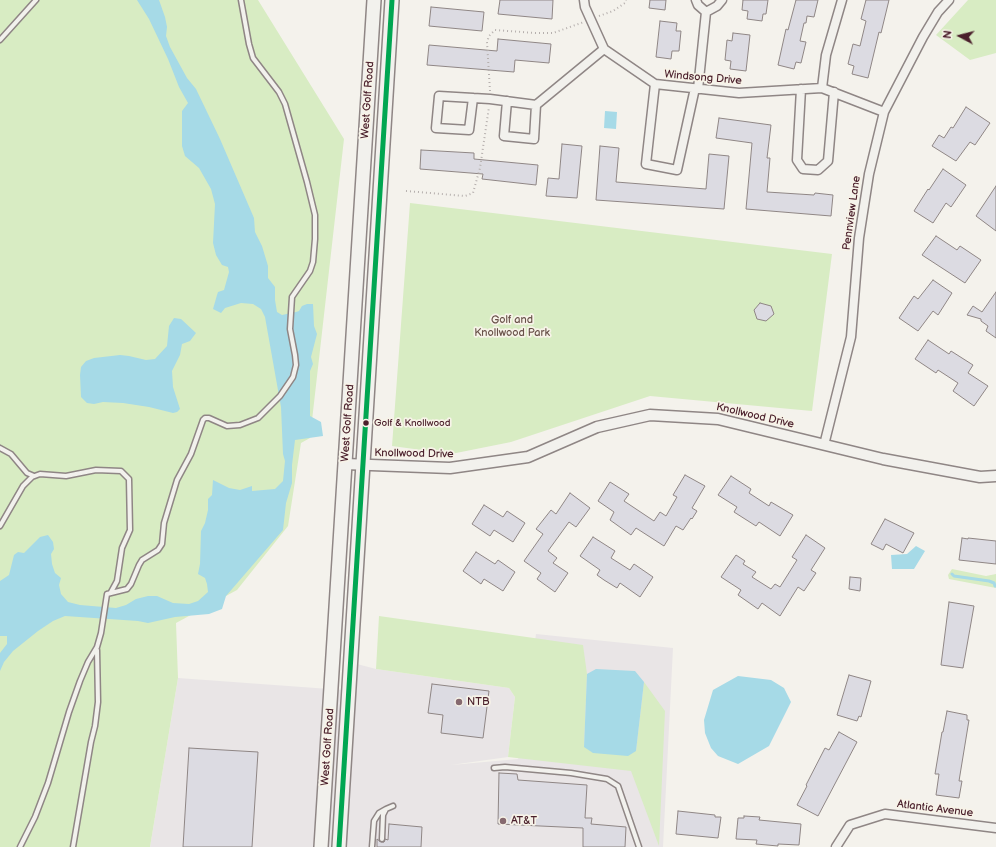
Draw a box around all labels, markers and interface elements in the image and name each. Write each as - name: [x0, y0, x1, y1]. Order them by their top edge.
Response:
- north arrow: [940, 16, 980, 56]
- text: N: [941, 30, 955, 39]
- street label: West Golf Road: [359, 61, 377, 139]
- street label: Windsong Drive: [664, 68, 742, 88]
- street label: Pennview Lane: [840, 175, 864, 251]
- park label: Golf and Knollwood Park: [474, 313, 550, 339]
- street label: West Golf Road: [339, 384, 357, 462]
- street label: Knollwood Drive: [715, 401, 795, 431]
- place label: Golf & Knollwood: [374, 417, 450, 429]
- marker: Golf & Knollwood: [361, 418, 371, 428]
- street label: Knollwood Drive: [374, 447, 454, 461]
- place label: NTB: [467, 695, 489, 709]
- marker: NTB: [454, 697, 464, 707]
- street label: West Golf Road: [319, 708, 337, 786]
- street label: Atlantic Avenue: [896, 798, 974, 820]
- place label: AT&T: [511, 814, 537, 828]
- marker: AT&T: [498, 816, 508, 826]

